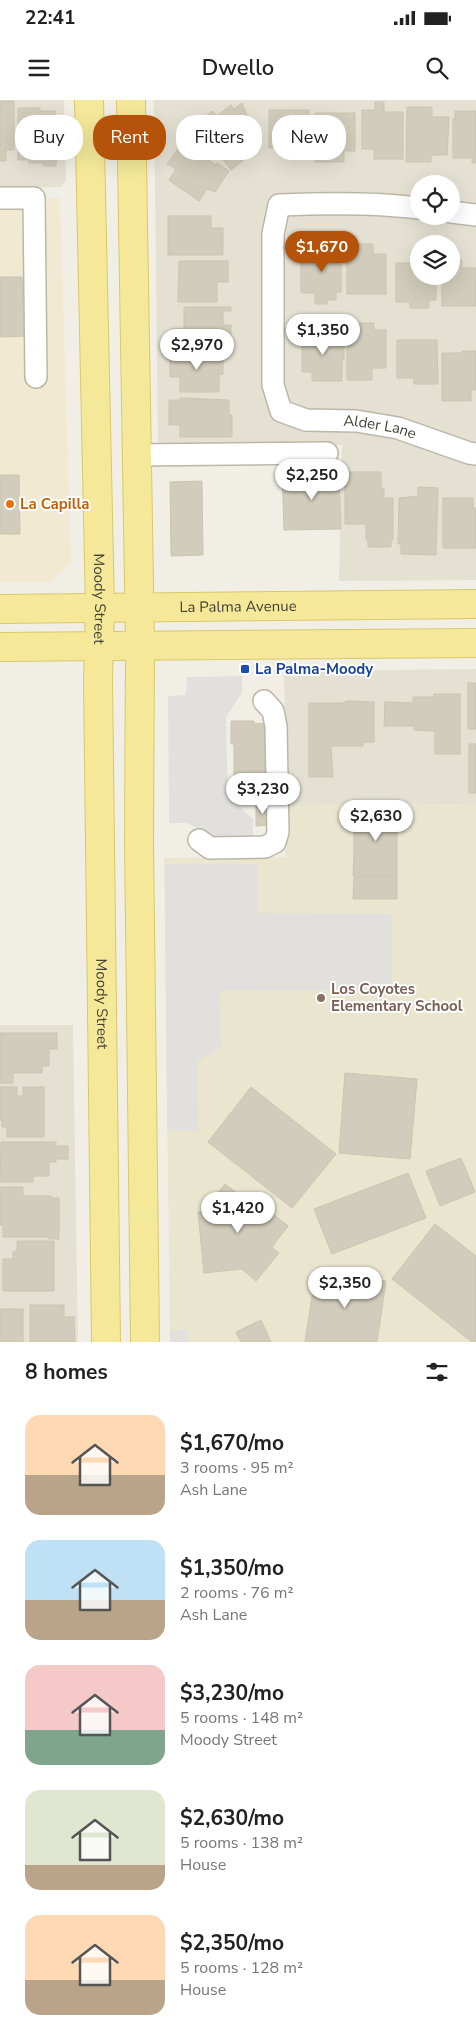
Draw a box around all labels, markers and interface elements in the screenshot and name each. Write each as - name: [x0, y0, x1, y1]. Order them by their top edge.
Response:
- text: 22:41: [25, 5, 75, 31]
- text: Dwello: [202, 53, 274, 83]
- icon: menu: [25, 54, 53, 82]
- icon: search: [423, 54, 451, 82]
- chip: Buy: [15, 115, 83, 160]
- chip: Rent: [93, 115, 166, 160]
- chip: Filters: [176, 115, 262, 160]
- chip: New: [272, 115, 346, 160]
- map controls: [410, 175, 460, 285]
- button: locate: [410, 175, 460, 225]
- pin: $1,670: [281, 230, 363, 273]
- button: layers: [410, 235, 460, 285]
- text: $1,670: [296, 236, 348, 258]
- pin: $1,350: [282, 314, 364, 356]
- text: $1,350: [297, 319, 349, 341]
- pin: $2,970: [156, 328, 238, 371]
- text: $2,970: [171, 334, 223, 356]
- street label: Alder Lane: [343, 411, 419, 444]
- pin: $2,250: [271, 458, 353, 501]
- text: $2,250: [286, 464, 338, 486]
- place label: La Capilla: [20, 494, 89, 514]
- marker: La Capilla: [4, 498, 16, 510]
- street label: Moody Street: [89, 553, 110, 645]
- street label: La Palma Avenue: [179, 596, 297, 617]
- place label: La Palma-Moody: [255, 659, 373, 679]
- marker: La Palma-Moody: [239, 663, 251, 675]
- pin: $3,230: [222, 772, 304, 815]
- text: $3,230: [237, 778, 289, 800]
- pin: $2,630: [335, 800, 417, 842]
- text: $2,630: [350, 805, 402, 827]
- street label: Moody Street: [91, 958, 112, 1050]
- place label: Los Coyotes Elementary School: [331, 979, 463, 1016]
- marker: Los Coyotes Elementary School: [315, 992, 327, 1004]
- pin: $1,420: [197, 1192, 279, 1234]
- text: $1,420: [212, 1197, 264, 1219]
- pin: $2,350: [304, 1266, 386, 1309]
- text: $2,350: [319, 1272, 371, 1294]
- text: 8 homes: [25, 1358, 108, 1386]
- icon: filters: [423, 1358, 451, 1386]
- text: $1,670/mo: [180, 1429, 284, 1457]
- icon: home: [65, 1435, 125, 1495]
- text: 3 rooms · 95 m²: [180, 1457, 293, 1479]
- text: Ash Lane: [180, 1479, 247, 1501]
- text: $1,350/mo: [180, 1554, 284, 1582]
- icon: home: [65, 1560, 125, 1620]
- text: 2 rooms · 76 m²: [180, 1582, 293, 1604]
- text: Ash Lane: [180, 1604, 247, 1626]
- text: $3,230/mo: [180, 1679, 284, 1707]
- icon: home: [65, 1685, 125, 1745]
- text: 5 rooms · 148 m²: [180, 1707, 303, 1729]
- text: Moody Street: [180, 1729, 277, 1751]
- text: $2,630/mo: [180, 1804, 284, 1832]
- icon: home: [65, 1810, 125, 1870]
- text: 5 rooms · 138 m²: [180, 1832, 303, 1854]
- text: House: [180, 1854, 226, 1876]
- text: $2,350/mo: [180, 1929, 284, 1957]
- icon: home: [65, 1935, 125, 1995]
- text: 5 rooms · 128 m²: [180, 1957, 303, 1979]
- text: House: [180, 1979, 226, 2001]

